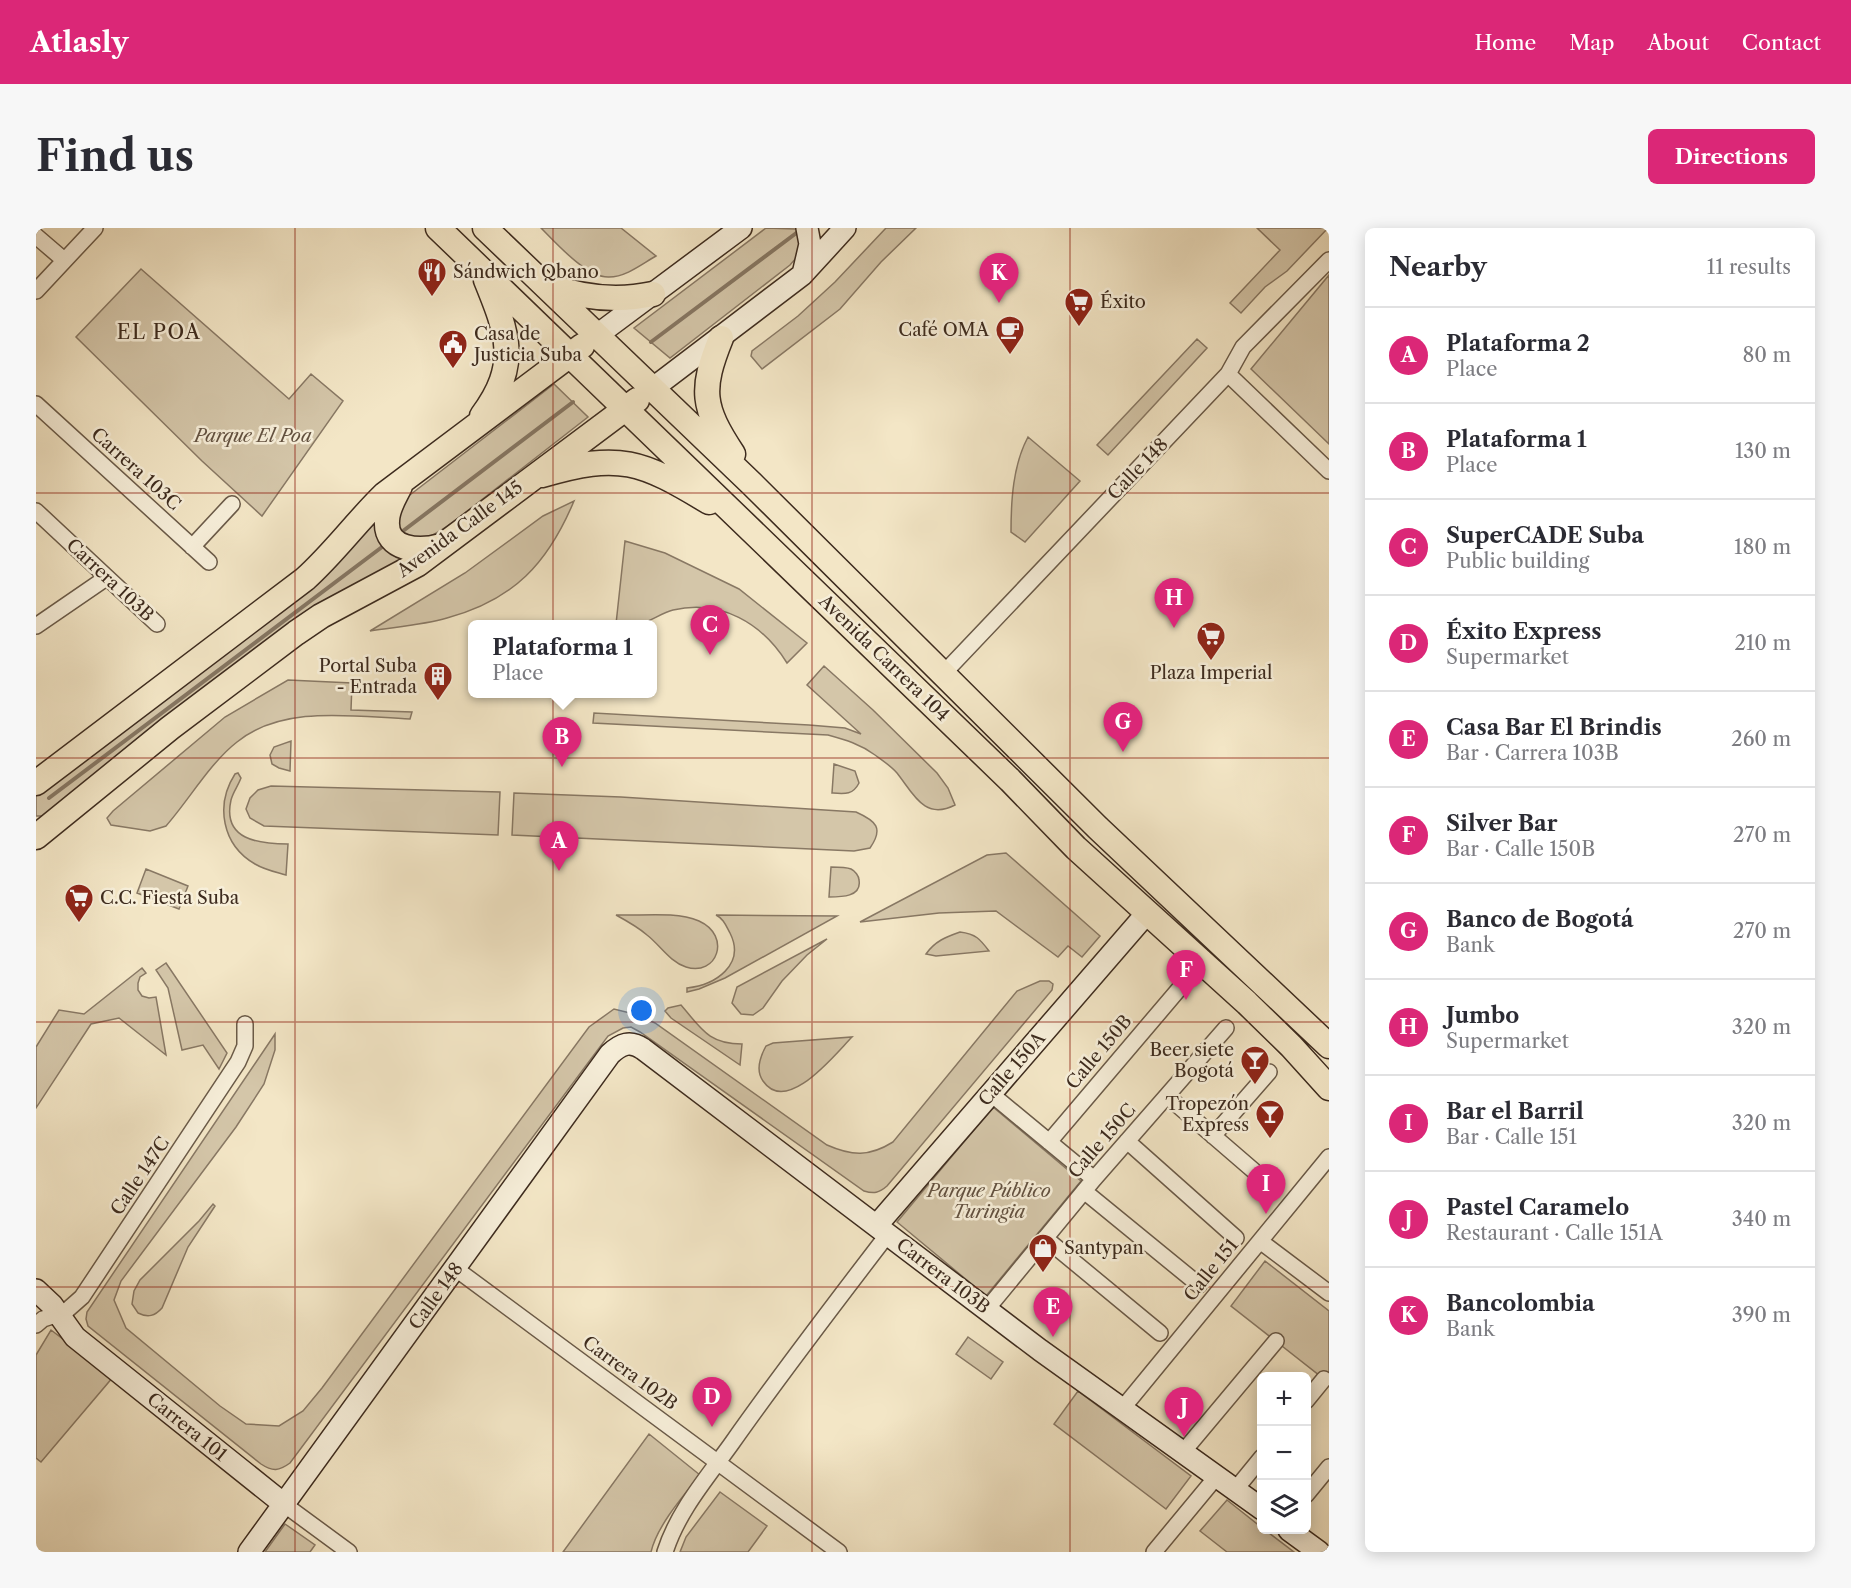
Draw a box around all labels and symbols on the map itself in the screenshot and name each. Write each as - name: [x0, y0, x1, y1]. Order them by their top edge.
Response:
- pin: K: [980, 254, 1018, 303]
- restaurant icon: Sándwich Qbano: [416, 256, 448, 298]
- place label: Sándwich Qbano: [453, 261, 599, 283]
- supermarket icon: Éxito: [1063, 286, 1095, 328]
- place label: Éxito: [1100, 290, 1146, 313]
- cafe icon: Café OMA: [994, 314, 1026, 356]
- place label: Café OMA: [898, 319, 990, 341]
- district label: EL POA: [117, 320, 201, 344]
- place label: Casa de Justicia Suba: [471, 323, 583, 366]
- public building icon: Casa de Justicia Suba: [437, 328, 469, 370]
- street label: Carrera 103C: [87, 423, 185, 515]
- park label: Parque El Poa: [192, 425, 312, 447]
- street label: Calle 148: [1103, 433, 1173, 505]
- street label: Avenida Calle 145: [392, 476, 527, 583]
- street label: Carrera 103B: [62, 534, 158, 626]
- pin: H: [1154, 578, 1194, 628]
- street label: Avenida Carrera 104: [814, 589, 954, 726]
- pin: C: [690, 606, 730, 655]
- supermarket icon: Plaza Imperial: [1195, 620, 1227, 662]
- place label: Portal Suba - Entrada: [319, 655, 418, 698]
- building icon: Portal Suba - Entrada: [422, 660, 454, 702]
- place label: Plaza Imperial: [1150, 662, 1272, 684]
- pin: G: [1104, 702, 1142, 752]
- pin: B: [542, 718, 582, 767]
- pin: A: [540, 822, 578, 871]
- supermarket icon: C.C. Fiesta Suba: [63, 882, 95, 924]
- place label: C.C. Fiesta Suba: [100, 887, 240, 909]
- pin: F: [1166, 950, 1206, 1000]
- your location: [627, 996, 656, 1025]
- street label: Calle 150B: [1062, 1010, 1136, 1094]
- street label: Calle 150A: [974, 1027, 1051, 1110]
- place label: Beer siete Bogotá: [1149, 1039, 1234, 1082]
- bar icon: Beer siete Bogotá: [1239, 1044, 1271, 1086]
- place label: Tropezón Express: [1165, 1093, 1249, 1136]
- bar icon: Tropezón Express: [1254, 1098, 1286, 1140]
- street label: Calle 150C: [1064, 1099, 1140, 1183]
- street label: Calle 147C: [106, 1133, 174, 1219]
- pin: I: [1246, 1164, 1286, 1214]
- park label: Parque Público Turingia: [925, 1180, 1051, 1223]
- shop icon: Santypan: [1027, 1232, 1059, 1274]
- street label: Carrera 103B: [892, 1234, 994, 1318]
- street label: Calle 151: [1179, 1234, 1243, 1306]
- place label: Santypan: [1064, 1237, 1144, 1259]
- street label: Calle 148: [404, 1258, 468, 1334]
- pin: E: [1034, 1288, 1072, 1337]
- street label: Carrera 102B: [578, 1331, 682, 1415]
- pin: D: [692, 1378, 732, 1427]
- street label: Carrera 101: [143, 1388, 232, 1466]
- pin: J: [1164, 1388, 1204, 1437]

